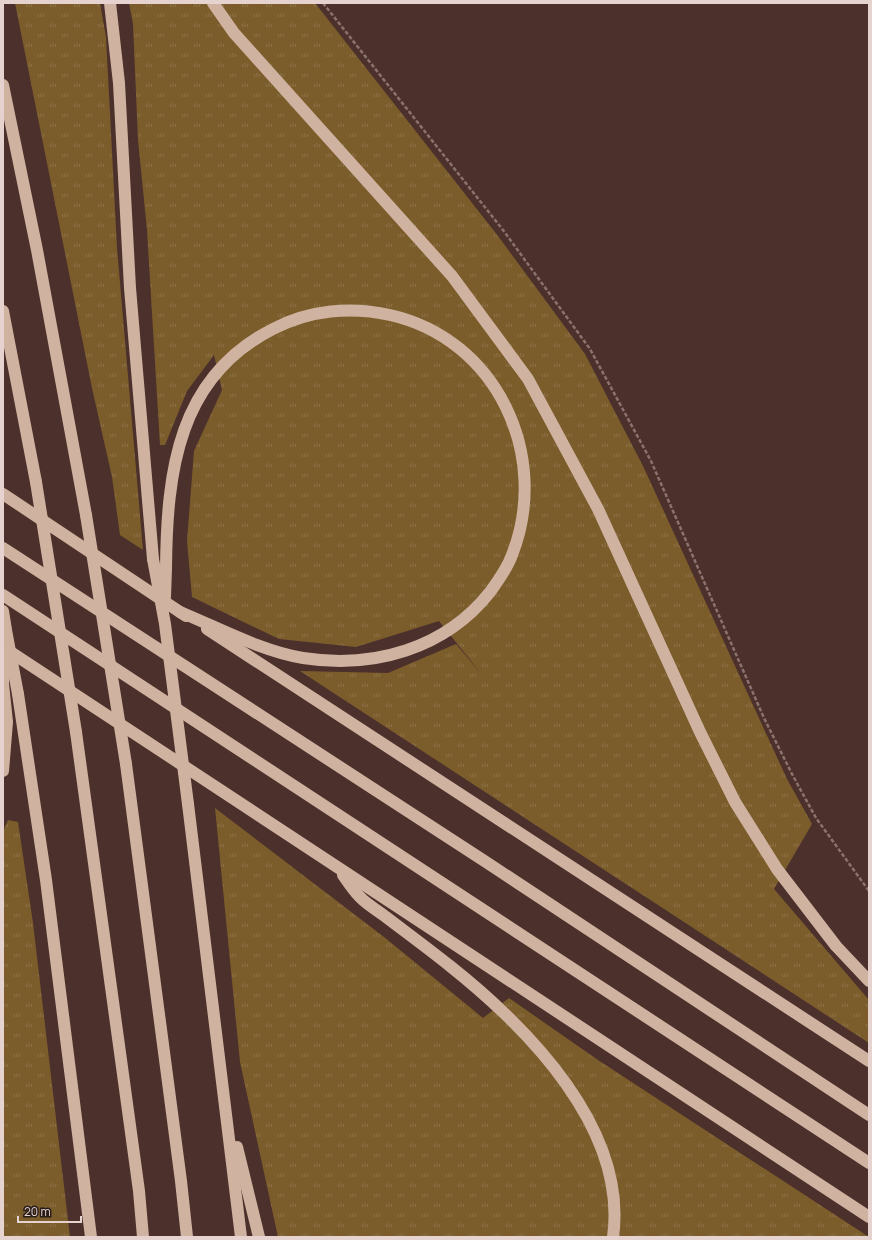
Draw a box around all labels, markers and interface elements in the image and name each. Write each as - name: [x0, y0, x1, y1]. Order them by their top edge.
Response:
- scale bar: [18, 1198, 81, 1224]
- text: 20 m: [24, 1203, 51, 1220]

